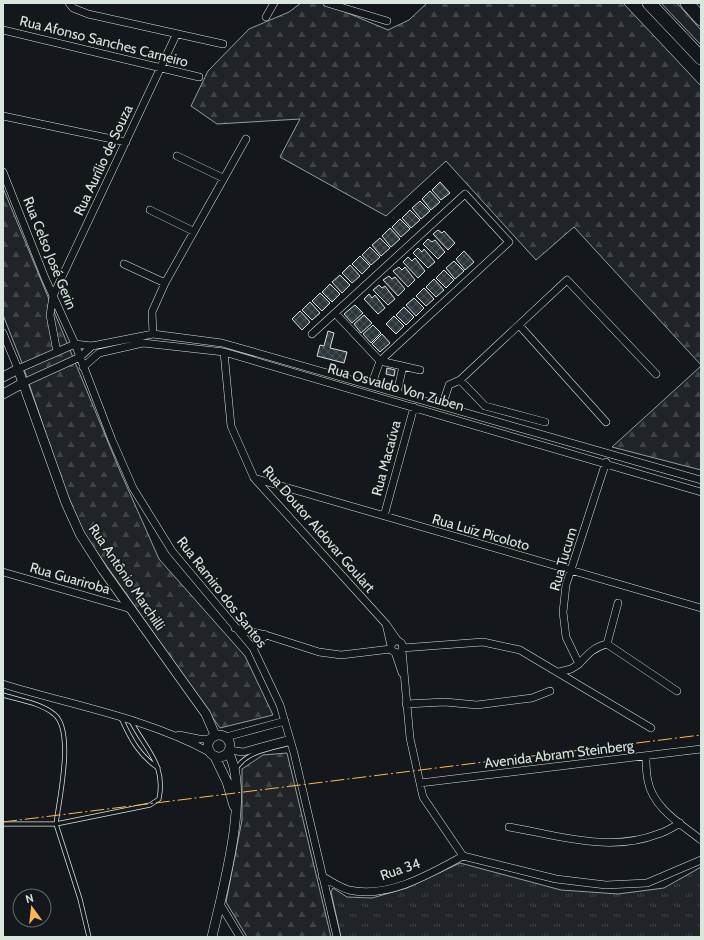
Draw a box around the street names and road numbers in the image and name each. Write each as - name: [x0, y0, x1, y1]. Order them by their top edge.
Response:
- street label: Rua Afonso Sanches Carneiro: [18, 11, 190, 71]
- street label: Rua Aurílio de Souza: [69, 101, 137, 218]
- street label: Rua Celso José Gerin: [19, 194, 81, 312]
- street label: Rua Osvaldo Von Zuben: [326, 359, 466, 415]
- street label: Rua Macaúva: [367, 418, 405, 498]
- street label: Rua Doutor Aldovar Goulart: [259, 462, 379, 596]
- street label: Rua Luíz Picoloto: [430, 509, 532, 555]
- street label: Rua Antônio Marchilli: [85, 520, 169, 634]
- street label: Rua Tucum: [545, 525, 581, 593]
- street label: Rua Ramiro dos Santos: [173, 533, 271, 651]
- street label: Rua Guariroba: [28, 558, 112, 598]
- street label: Avenida Abram Steinberg: [483, 736, 636, 772]
- street label: Rua 34: [378, 854, 422, 884]

